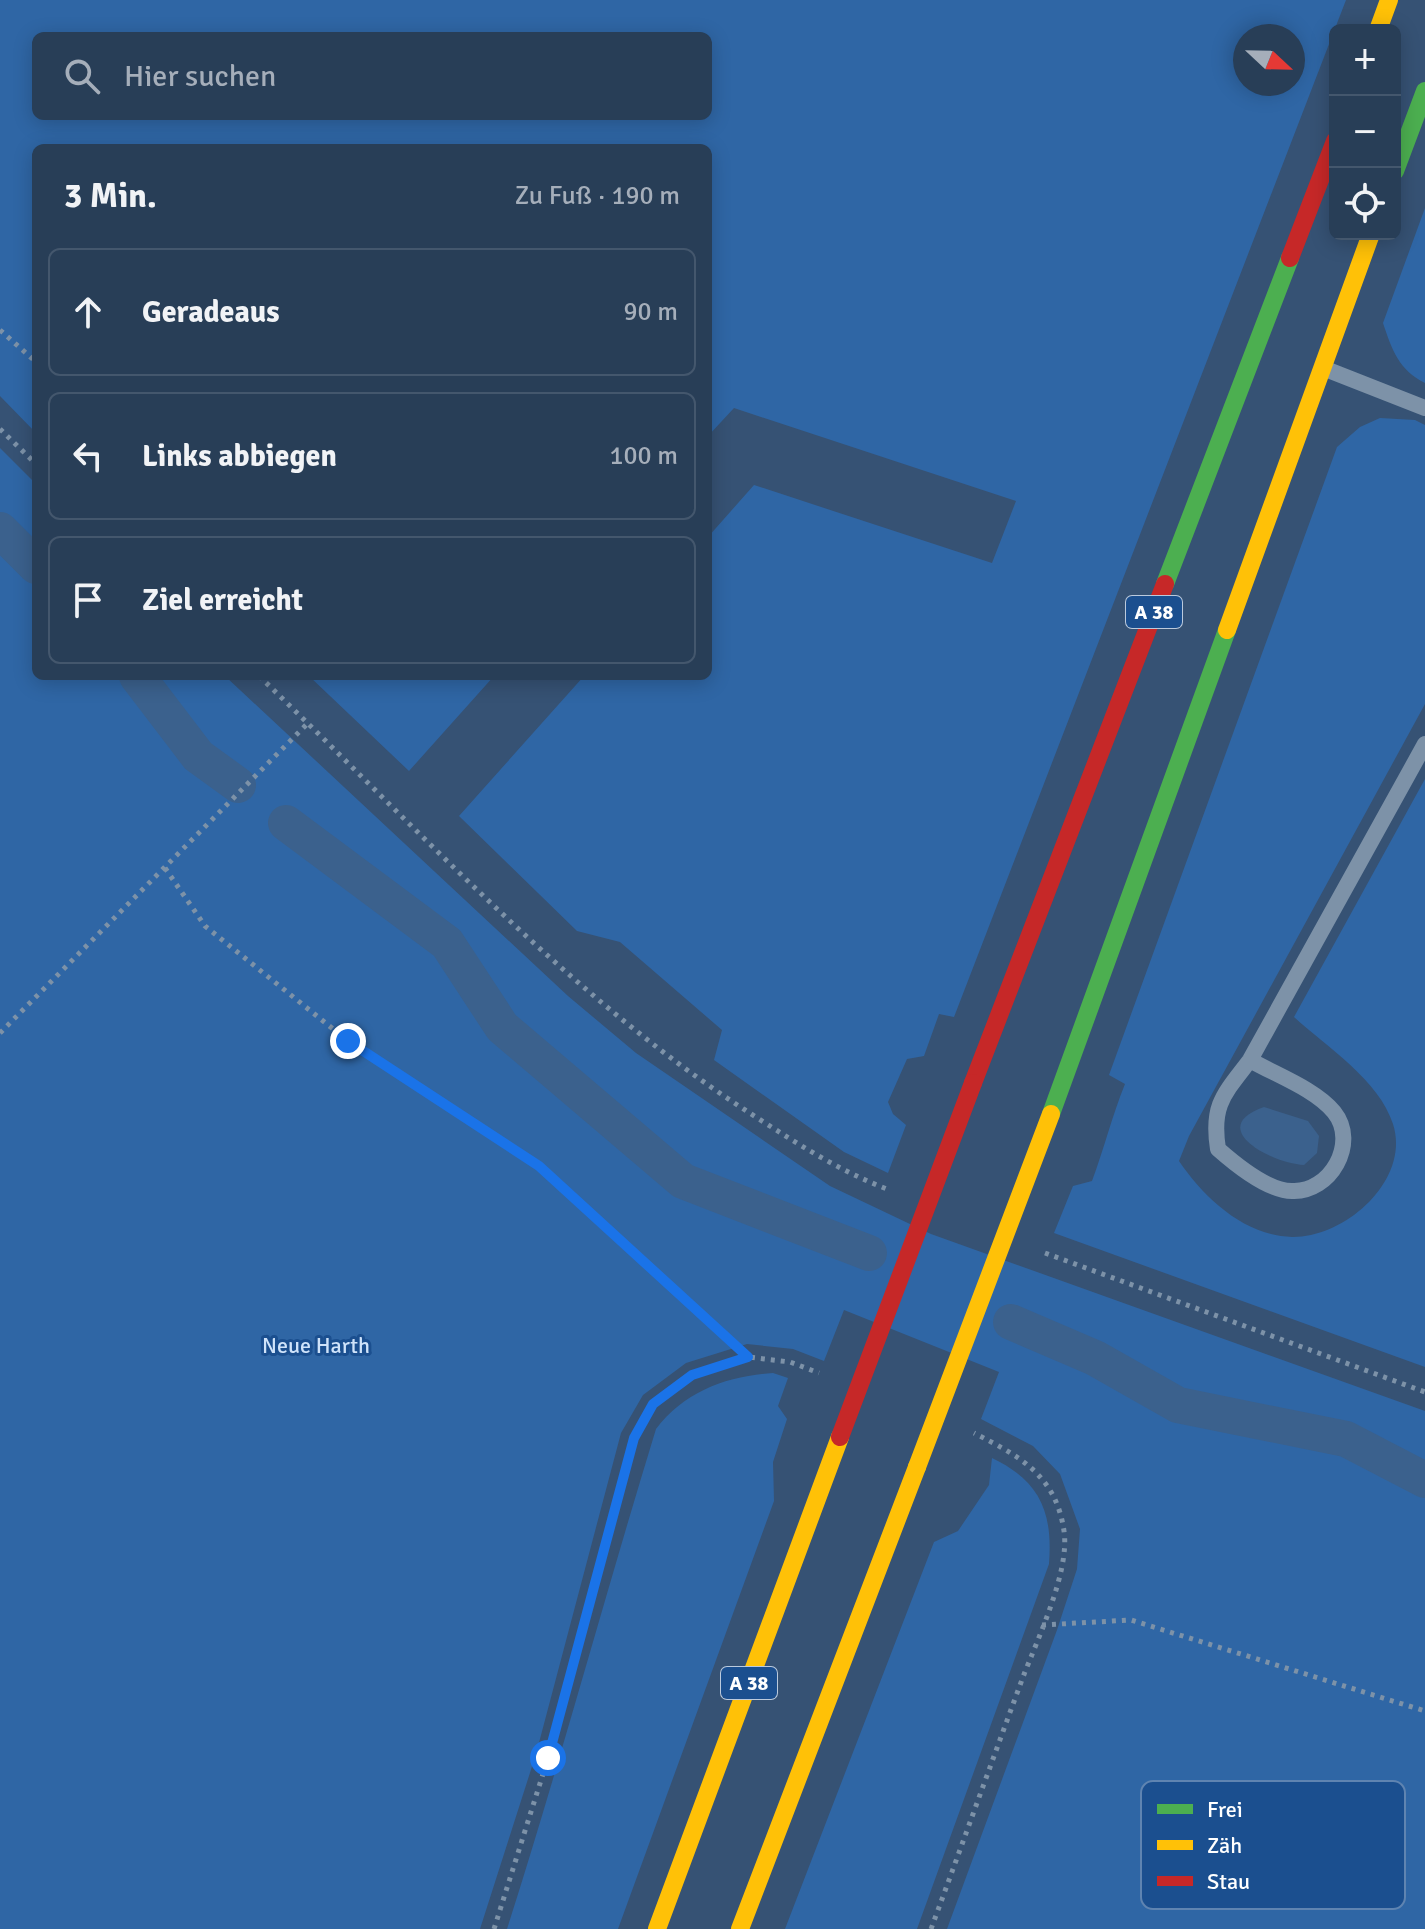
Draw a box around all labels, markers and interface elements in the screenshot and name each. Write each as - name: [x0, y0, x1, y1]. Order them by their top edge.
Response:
- north arrow: [1233, 24, 1305, 96]
- map controls: [1329, 24, 1401, 240]
- button: +: [1329, 24, 1401, 96]
- search box: [32, 32, 712, 120]
- icon: search: [60, 54, 104, 98]
- text: Hier suchen: [124, 58, 276, 95]
- button: −: [1329, 96, 1401, 168]
- button: locate: [1329, 168, 1401, 240]
- text: 3 Min.: [64, 175, 157, 217]
- text: Zu Fuß · 190 m: [515, 180, 680, 212]
- icon: ahead: [66, 290, 110, 334]
- text: Geradeaus: [142, 294, 280, 331]
- text: 90 m: [623, 296, 678, 328]
- icon: left: [66, 434, 110, 478]
- text: Links abbiegen: [142, 438, 337, 475]
- text: 100 m: [609, 440, 678, 472]
- icon: arrive: [66, 578, 110, 622]
- text: Ziel erreicht: [142, 582, 303, 619]
- road number: A 38: [1126, 596, 1182, 628]
- route end: [330, 1023, 366, 1059]
- park label: Neue Harth: [262, 1332, 370, 1359]
- road number: A 38: [721, 1667, 777, 1699]
- route start: [530, 1740, 566, 1776]
- legend: [1141, 1781, 1405, 1909]
- text: Frei: [1207, 1796, 1243, 1823]
- text: Zäh: [1207, 1832, 1242, 1859]
- text: Stau: [1207, 1868, 1250, 1895]

